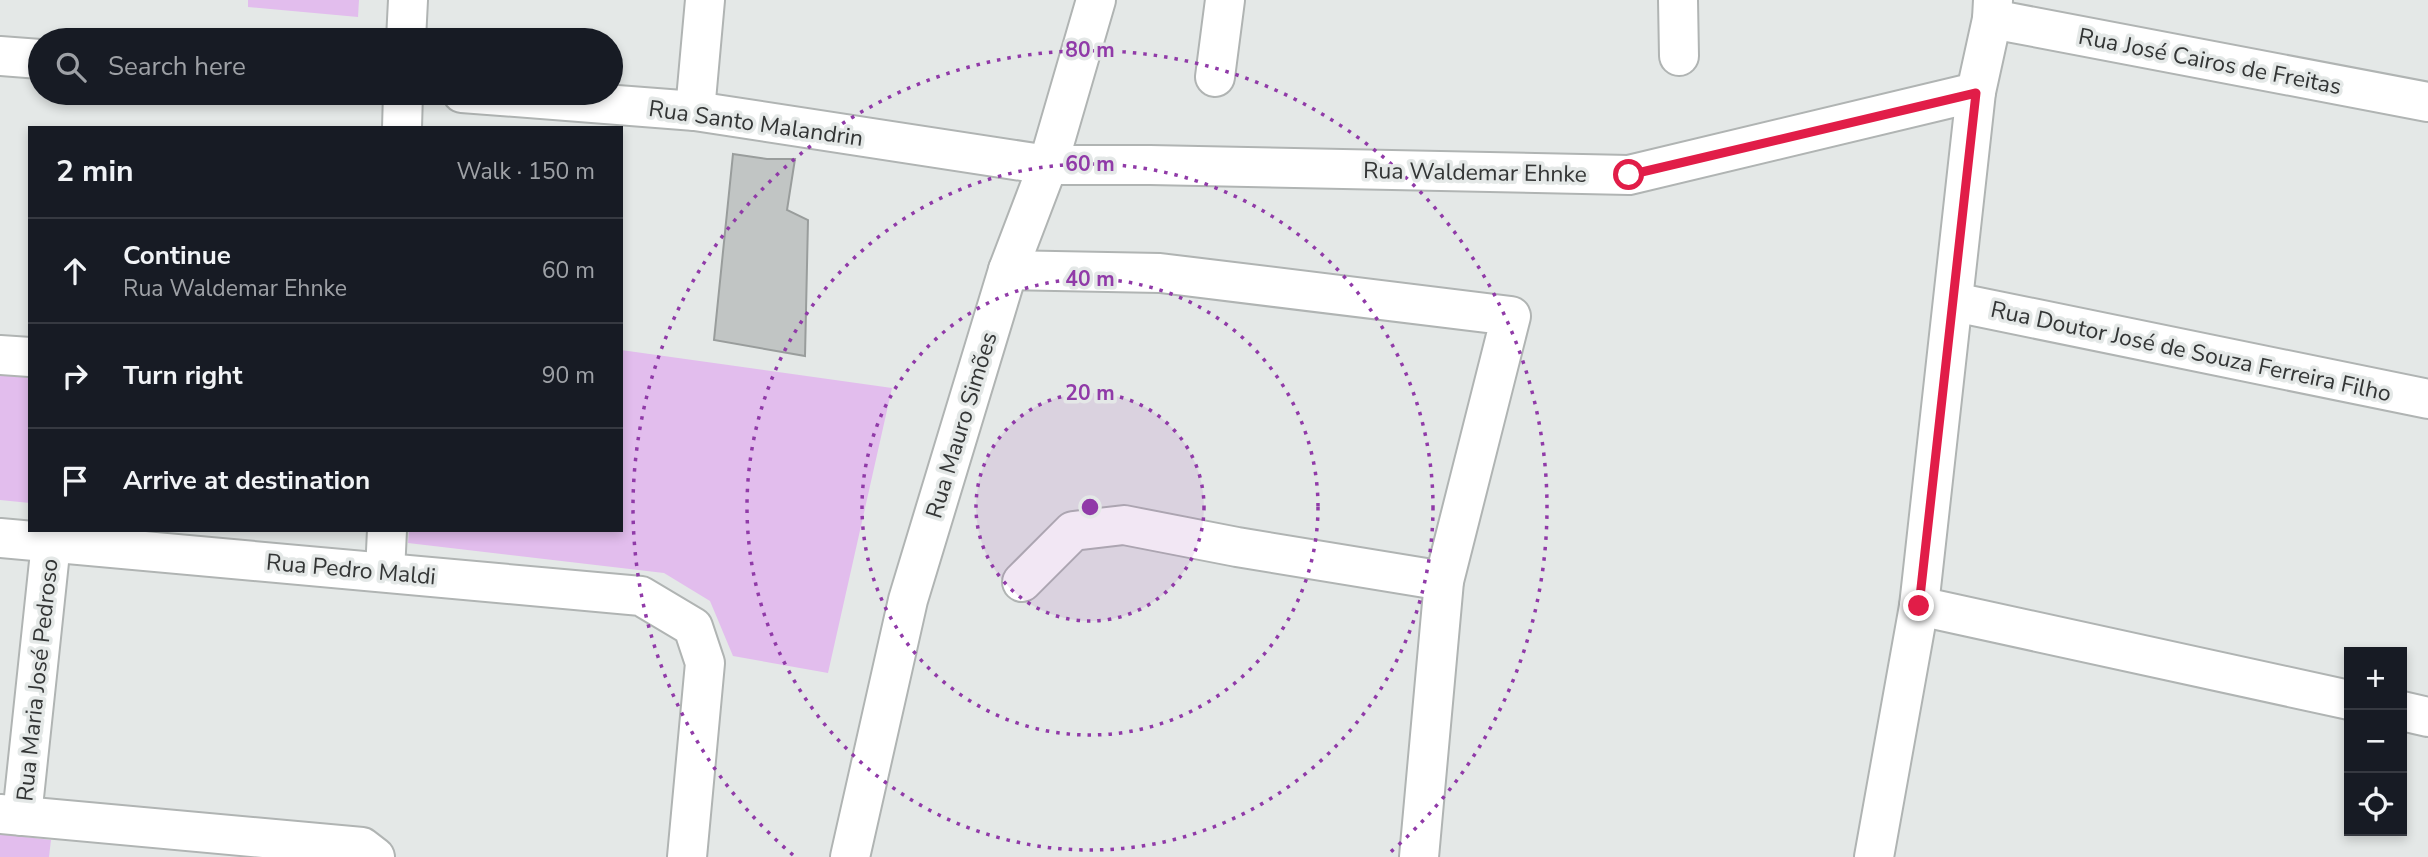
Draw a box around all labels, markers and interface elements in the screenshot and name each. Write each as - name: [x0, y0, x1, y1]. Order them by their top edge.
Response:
- street label: Rua José Cairos de Freitas: [2076, 21, 2344, 102]
- search box: [28, 28, 623, 105]
- text: 80 m: [1065, 36, 1115, 64]
- icon: search: [52, 48, 90, 86]
- text: Search here: [108, 49, 246, 84]
- street label: Rua Santo Malandrin: [647, 93, 865, 154]
- text: 60 m: [1065, 150, 1115, 178]
- text: 2 min: [56, 151, 134, 192]
- street label: Rua Waldemar Ehnke: [1363, 155, 1587, 190]
- text: Walk · 150 m: [456, 156, 595, 187]
- route start: [1613, 159, 1644, 190]
- text: Continue: [123, 238, 231, 273]
- icon: ahead: [56, 252, 94, 290]
- text: 60 m: [542, 255, 595, 286]
- text: 40 m: [1065, 265, 1115, 293]
- text: Rua Waldemar Ehnke: [123, 273, 347, 304]
- street label: Rua Doutor José de Souza Ferreira Filho: [1988, 294, 2394, 409]
- street label: Rua Mauro Simões: [918, 328, 1005, 522]
- icon: right: [56, 357, 94, 395]
- text: Turn right: [123, 358, 242, 393]
- text: 90 m: [542, 360, 595, 391]
- text: 20 m: [1065, 379, 1115, 407]
- icon: arrive: [56, 462, 94, 500]
- text: Arrive at destination: [123, 463, 370, 498]
- centre of rings: [1078, 495, 1102, 519]
- street label: Rua Pedro Maldi: [265, 547, 437, 592]
- street label: Rua Maria José Pedroso: [9, 557, 66, 803]
- route end: [1903, 590, 1934, 621]
- map controls: [2344, 647, 2407, 836]
- button: +: [2344, 647, 2407, 710]
- button: −: [2344, 710, 2407, 773]
- button: locate: [2344, 773, 2407, 836]

